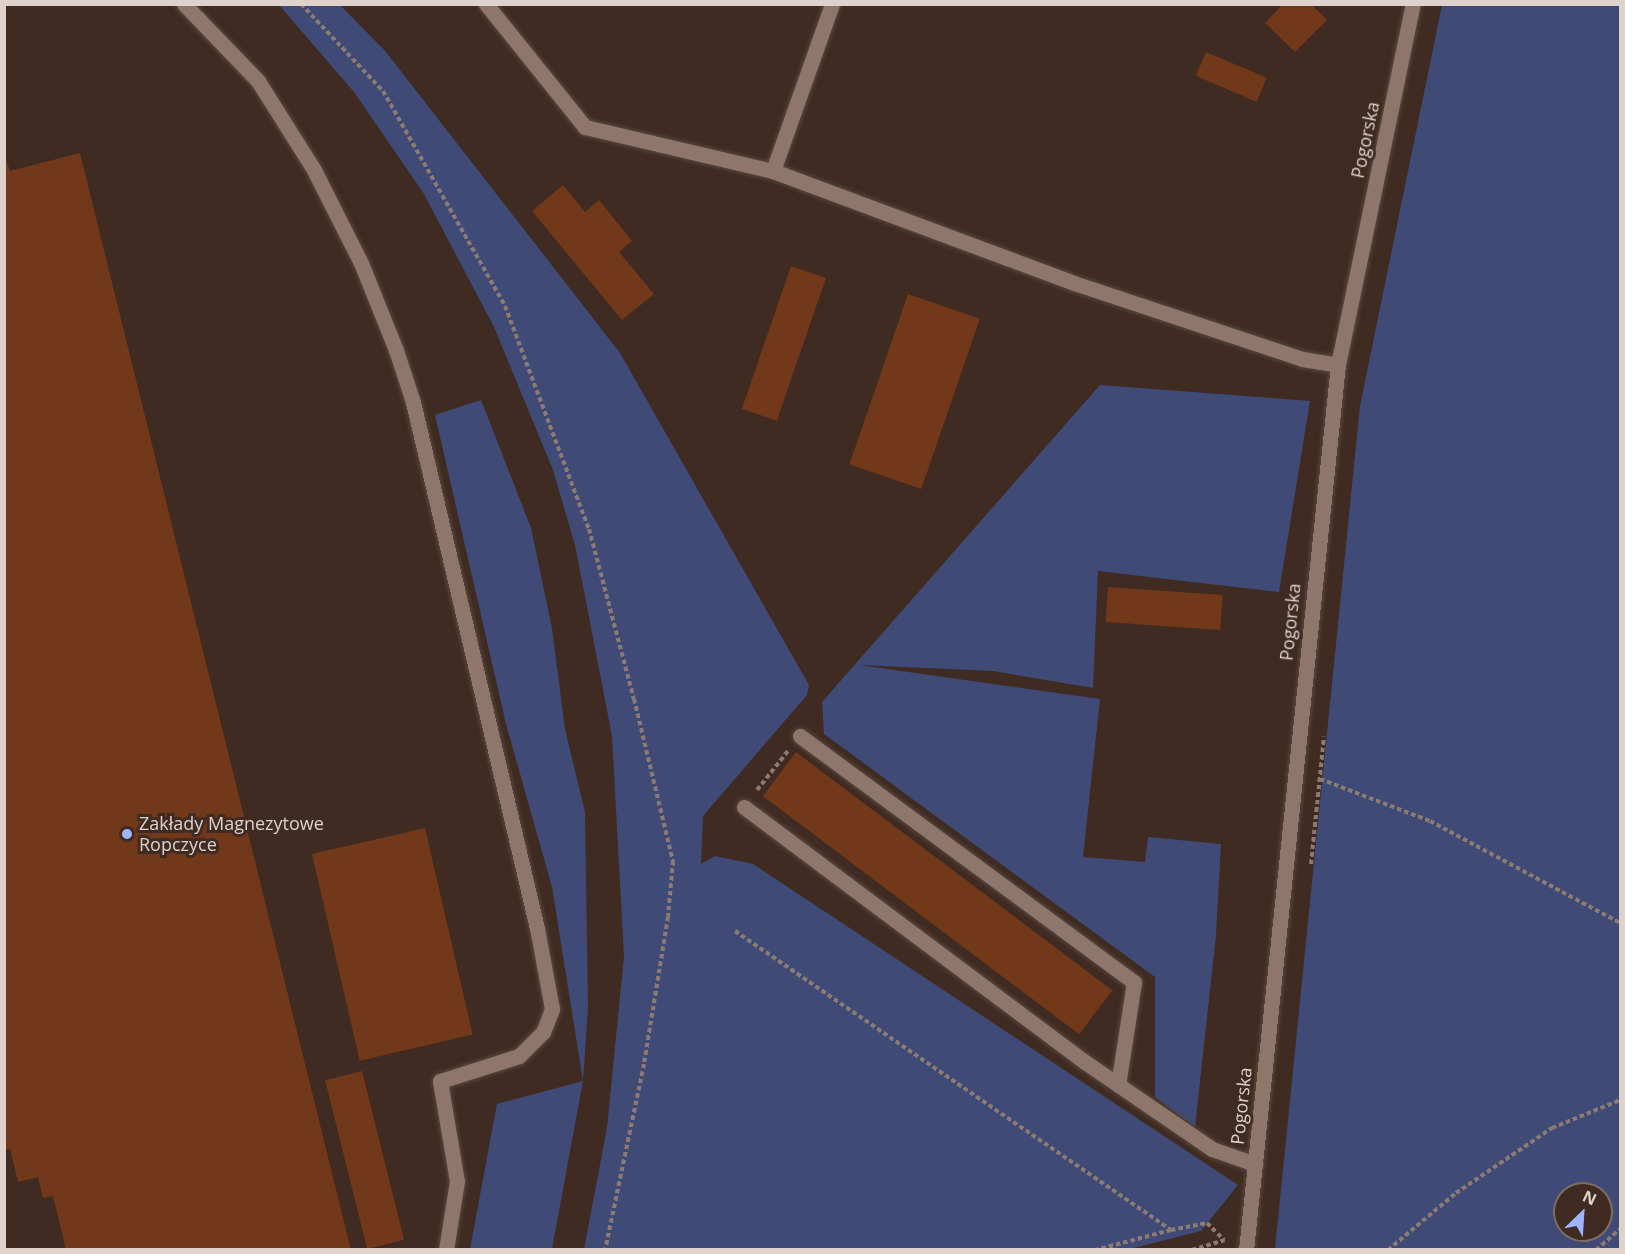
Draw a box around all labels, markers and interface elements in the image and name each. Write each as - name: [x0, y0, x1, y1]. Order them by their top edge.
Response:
- street label: Pogorska: [1346, 100, 1384, 180]
- street label: Pogorska: [1275, 582, 1305, 662]
- place label: Zakłady Magnezytowe Ropczyce: [139, 813, 324, 856]
- marker: Zakłady Magnezytowe Ropczyce: [120, 827, 134, 841]
- street label: Pogorska: [1226, 1066, 1256, 1146]
- north arrow: [1553, 1182, 1613, 1242]
- text: N: [1579, 1185, 1600, 1210]

